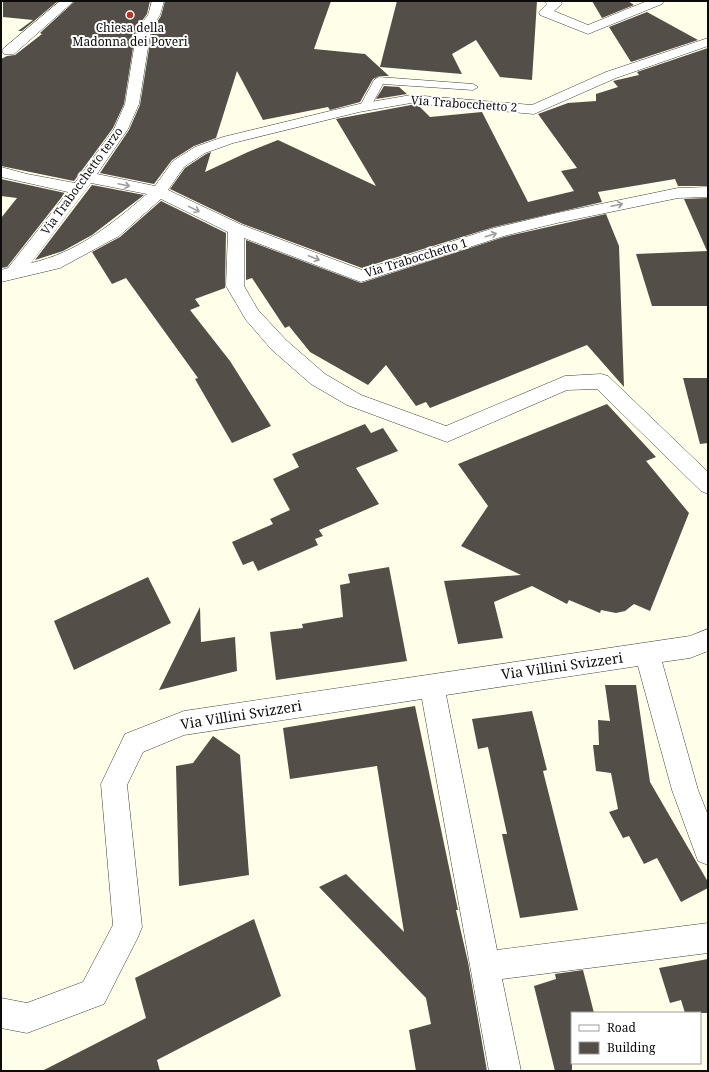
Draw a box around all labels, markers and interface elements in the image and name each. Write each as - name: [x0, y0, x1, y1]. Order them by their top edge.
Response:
- marker: Chiesa della Madonna dei Poveri: [125, 10, 135, 20]
- place label: Chiesa della Madonna dei Poveri: [72, 19, 188, 50]
- street label: Via Trabocchetto 2: [410, 91, 518, 116]
- street label: Via Trabocchetto terzo: [37, 123, 127, 238]
- one-way arrow: [117, 181, 130, 189]
- one-way arrow: [611, 201, 624, 209]
- one-way arrow: [188, 206, 200, 213]
- one-way arrow: [484, 231, 497, 238]
- street label: Via Trabocchetto 1: [362, 234, 469, 281]
- one-way arrow: [308, 255, 320, 263]
- street label: Via Villini Svizzeri: [500, 647, 625, 683]
- street label: Via Villini Svizzeri: [179, 695, 304, 733]
- legend: [571, 1012, 701, 1064]
- text: Road: [607, 1019, 637, 1036]
- text: Building: [607, 1039, 656, 1056]

